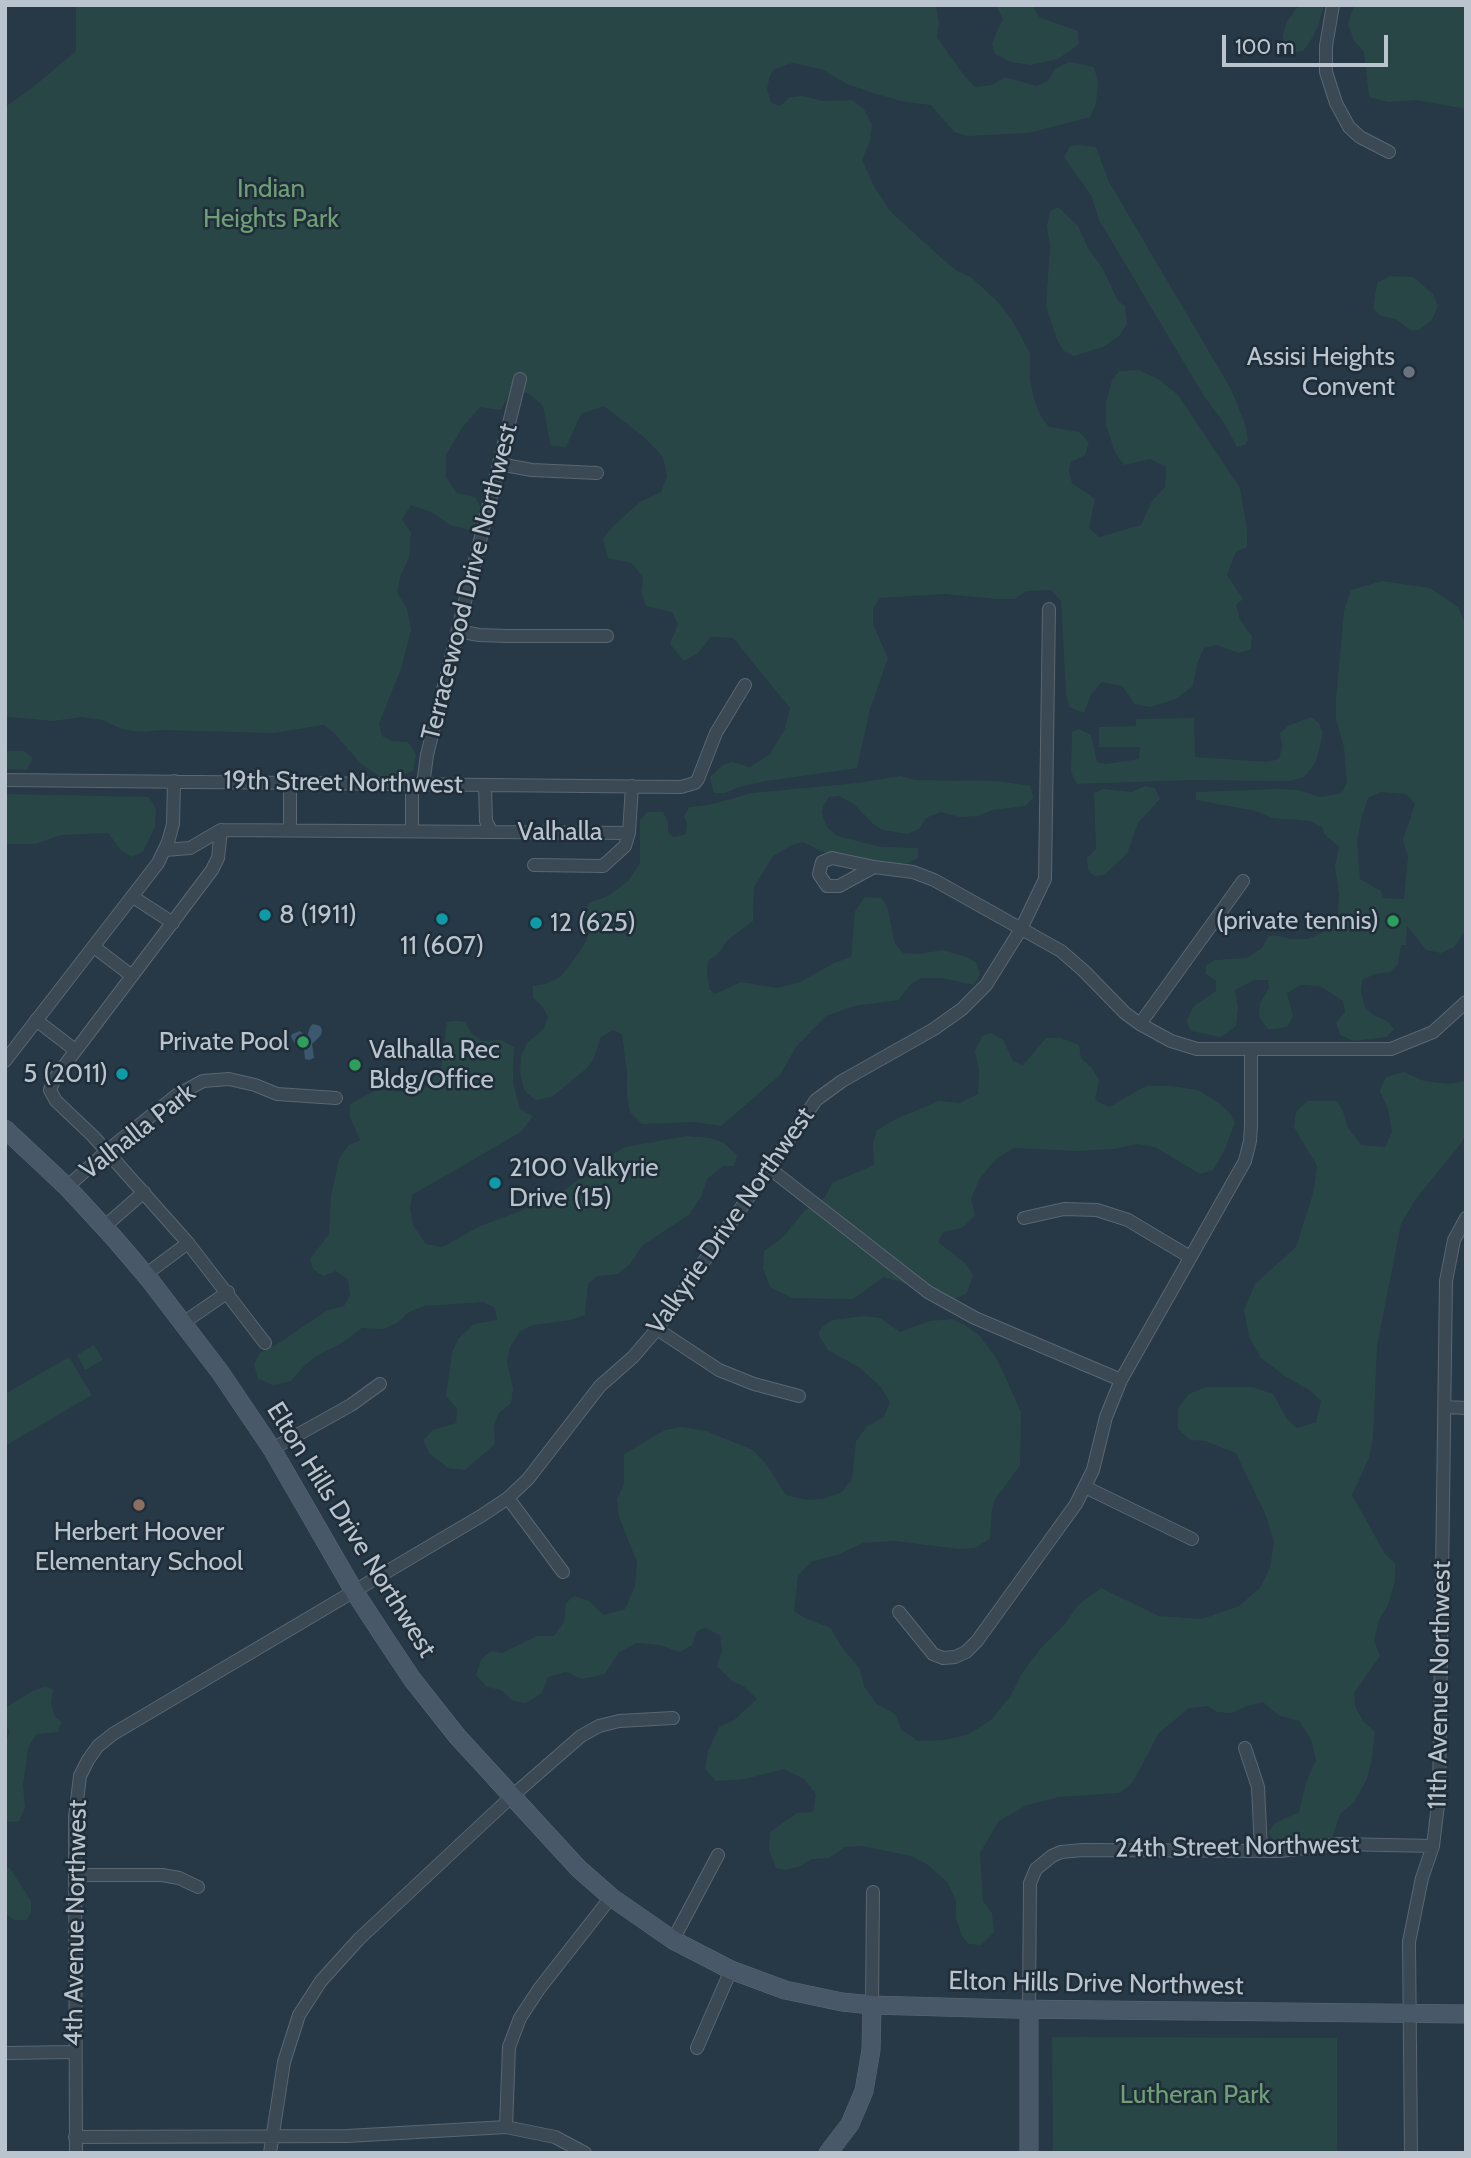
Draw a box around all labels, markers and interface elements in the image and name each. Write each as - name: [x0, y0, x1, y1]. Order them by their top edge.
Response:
- scale bar: [1226, 21, 1392, 65]
- text: 100 m: [1235, 34, 1294, 59]
- park label: Indian Heights Park: [203, 173, 339, 234]
- place label: Assisi Heights Convent: [1247, 341, 1395, 402]
- marker: Assisi Heights Convent: [1401, 364, 1417, 380]
- street label: Terracewood Drive Northwest: [416, 420, 524, 744]
- street label: 19th Street Northwest: [223, 765, 463, 801]
- street label: Valhalla: [518, 816, 602, 848]
- place label: 8 (1911): [279, 899, 357, 931]
- place label: (private tennis): [1216, 905, 1379, 937]
- marker: 8 (1911): [257, 907, 273, 923]
- place label: 12 (625): [550, 907, 636, 939]
- marker: 11 (607): [434, 911, 450, 927]
- marker: (private tennis): [1385, 913, 1401, 929]
- marker: 12 (625): [528, 915, 544, 931]
- place label: 11 (607): [400, 930, 484, 962]
- place label: Private Pool: [159, 1026, 289, 1058]
- marker: Private Pool: [295, 1034, 311, 1050]
- place label: Valhalla Rec Bldg/Office: [369, 1034, 500, 1096]
- marker: Valhalla Rec Bldg/Office: [347, 1057, 363, 1073]
- place label: 5 (2011): [23, 1058, 108, 1090]
- marker: 5 (2011): [114, 1066, 130, 1082]
- street label: Valhalla Park: [74, 1077, 202, 1187]
- street label: Valkyrie Drive Northwest: [641, 1101, 821, 1341]
- place label: 2100 Valkyrie Drive (15): [509, 1152, 658, 1214]
- marker: 2100 Valkyrie Drive (15): [487, 1175, 503, 1191]
- street label: Elton Hills Drive Northwest: [260, 1397, 442, 1663]
- marker: Herbert Hoover Elementary School: [131, 1497, 147, 1513]
- place label: Herbert Hoover Elementary School: [35, 1516, 243, 1578]
- street label: 11th Avenue Northwest: [1422, 1560, 1458, 1810]
- street label: 4th Avenue Northwest: [58, 1799, 94, 2047]
- street label: 24th Street Northwest: [1114, 1829, 1360, 1865]
- street label: Elton Hills Drive Northwest: [948, 1966, 1244, 2002]
- park label: Lutheran Park: [1120, 2079, 1270, 2111]

